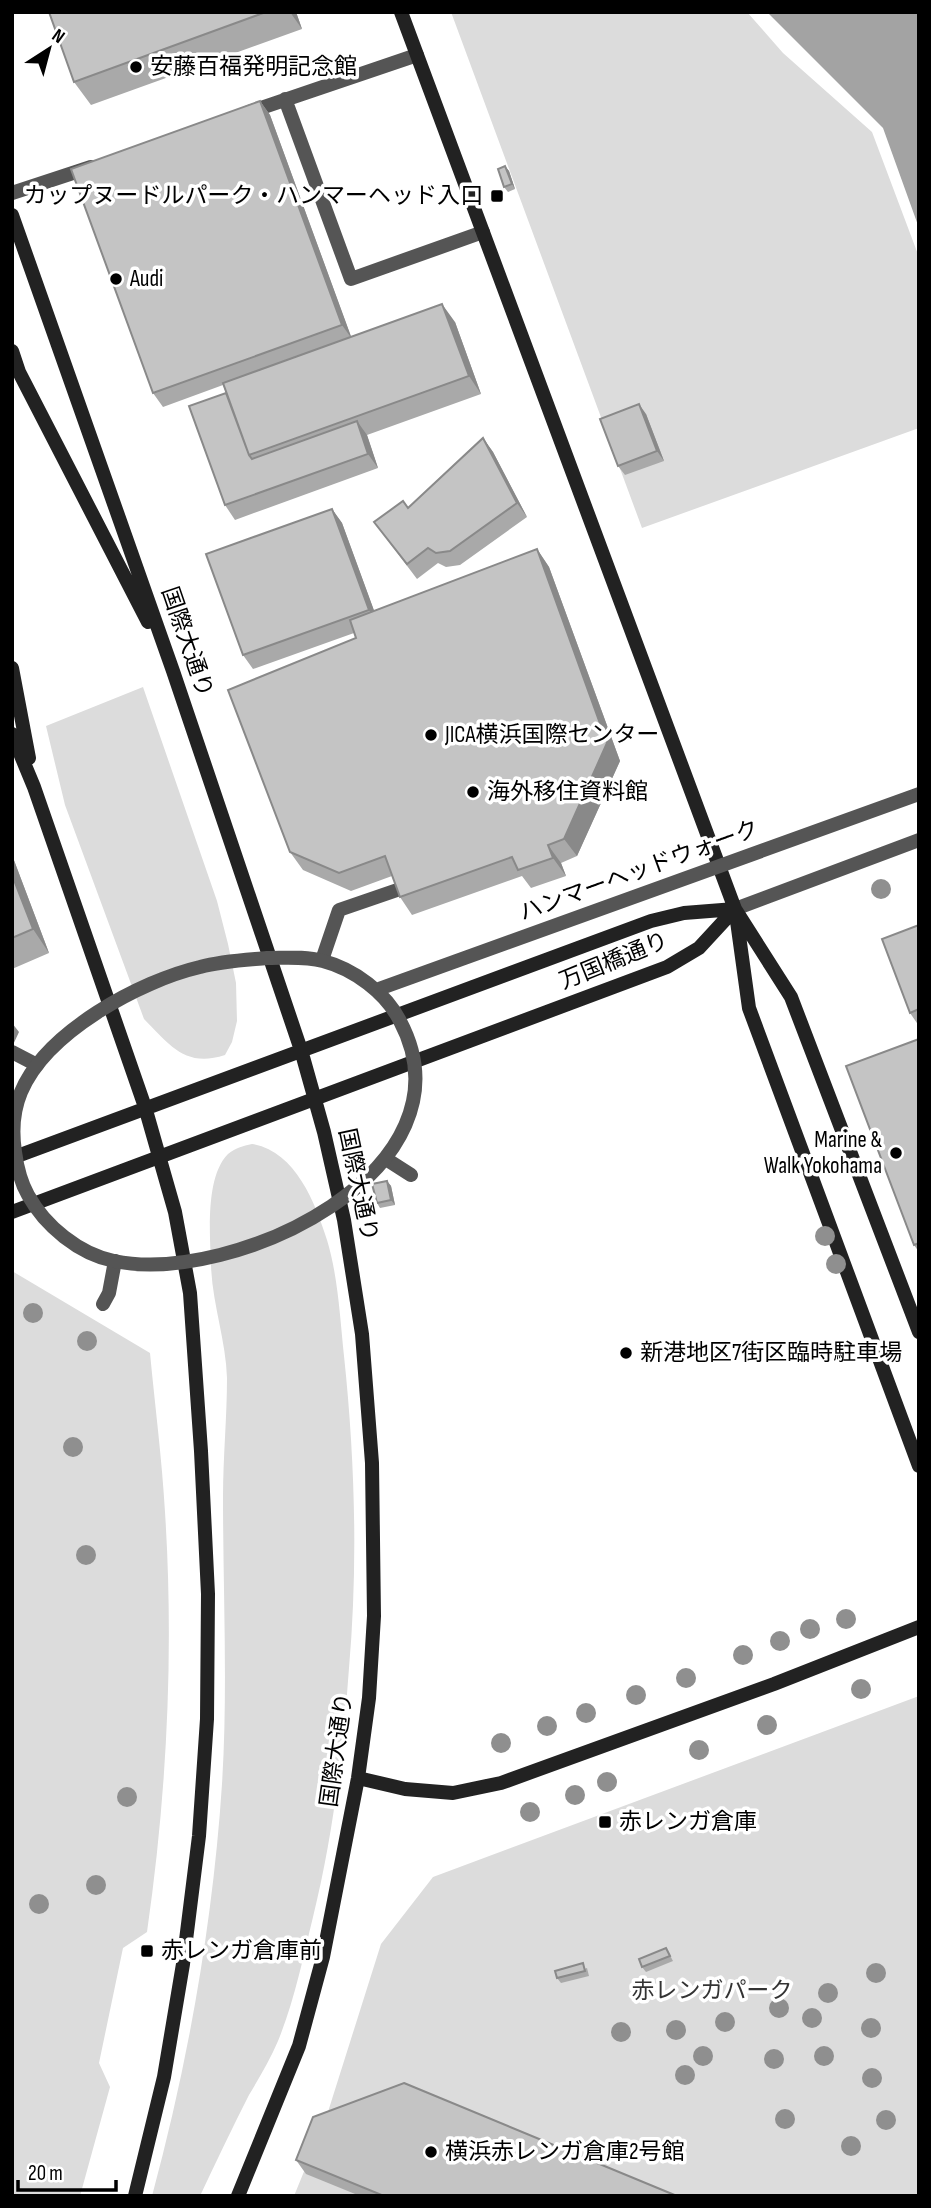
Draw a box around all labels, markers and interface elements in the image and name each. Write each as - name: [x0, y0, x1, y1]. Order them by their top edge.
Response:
- north arrow: [14, 14, 84, 84]
- text: N: [47, 24, 69, 49]
- place label: 安藤百福発明記念館: [150, 53, 357, 81]
- marker: 安藤百福発明記念館: [128, 59, 144, 75]
- place label: カップヌードルパーク・ハンマーヘッド入口: [23, 182, 483, 210]
- marker: カップヌードルパーク・ハンマーヘッド入口: [489, 188, 505, 204]
- place label: Audi: [129, 265, 163, 293]
- marker: Audi: [108, 271, 124, 287]
- street label: 国際大通り: [155, 583, 219, 701]
- place label: JICA横浜国際センター: [444, 721, 659, 749]
- marker: JICA横浜国際センター: [423, 727, 439, 743]
- place label: 海外移住資料館: [487, 778, 648, 806]
- marker: 海外移住資料館: [465, 784, 481, 800]
- street label: ハンマーヘッドウォーク: [515, 815, 763, 927]
- street label: 万国橋通り: [555, 926, 673, 996]
- street label: 国際大通り: [332, 1126, 384, 1244]
- place label: Marine & Walk Yokohama: [764, 1126, 882, 1180]
- marker: Marine & Walk Yokohama: [888, 1145, 904, 1161]
- place label: 新港地区7街区臨時駐車場: [640, 1339, 902, 1367]
- marker: 新港地区7街区臨時駐車場: [618, 1345, 634, 1361]
- street label: 国際大通り: [315, 1691, 359, 1809]
- place label: 赤レンガ倉庫: [619, 1808, 757, 1836]
- marker: 赤レンガ倉庫: [597, 1814, 613, 1830]
- place label: 赤レンガ倉庫前: [161, 1937, 322, 1965]
- marker: 赤レンガ倉庫前: [139, 1943, 155, 1959]
- park label: 赤レンガパーク: [632, 1977, 793, 2005]
- place label: 横浜赤レンガ倉庫2号館: [445, 2138, 684, 2166]
- marker: 横浜赤レンガ倉庫2号館: [423, 2144, 439, 2160]
- scale bar: [18, 2148, 116, 2192]
- text: 20 m: [28, 2161, 63, 2186]

